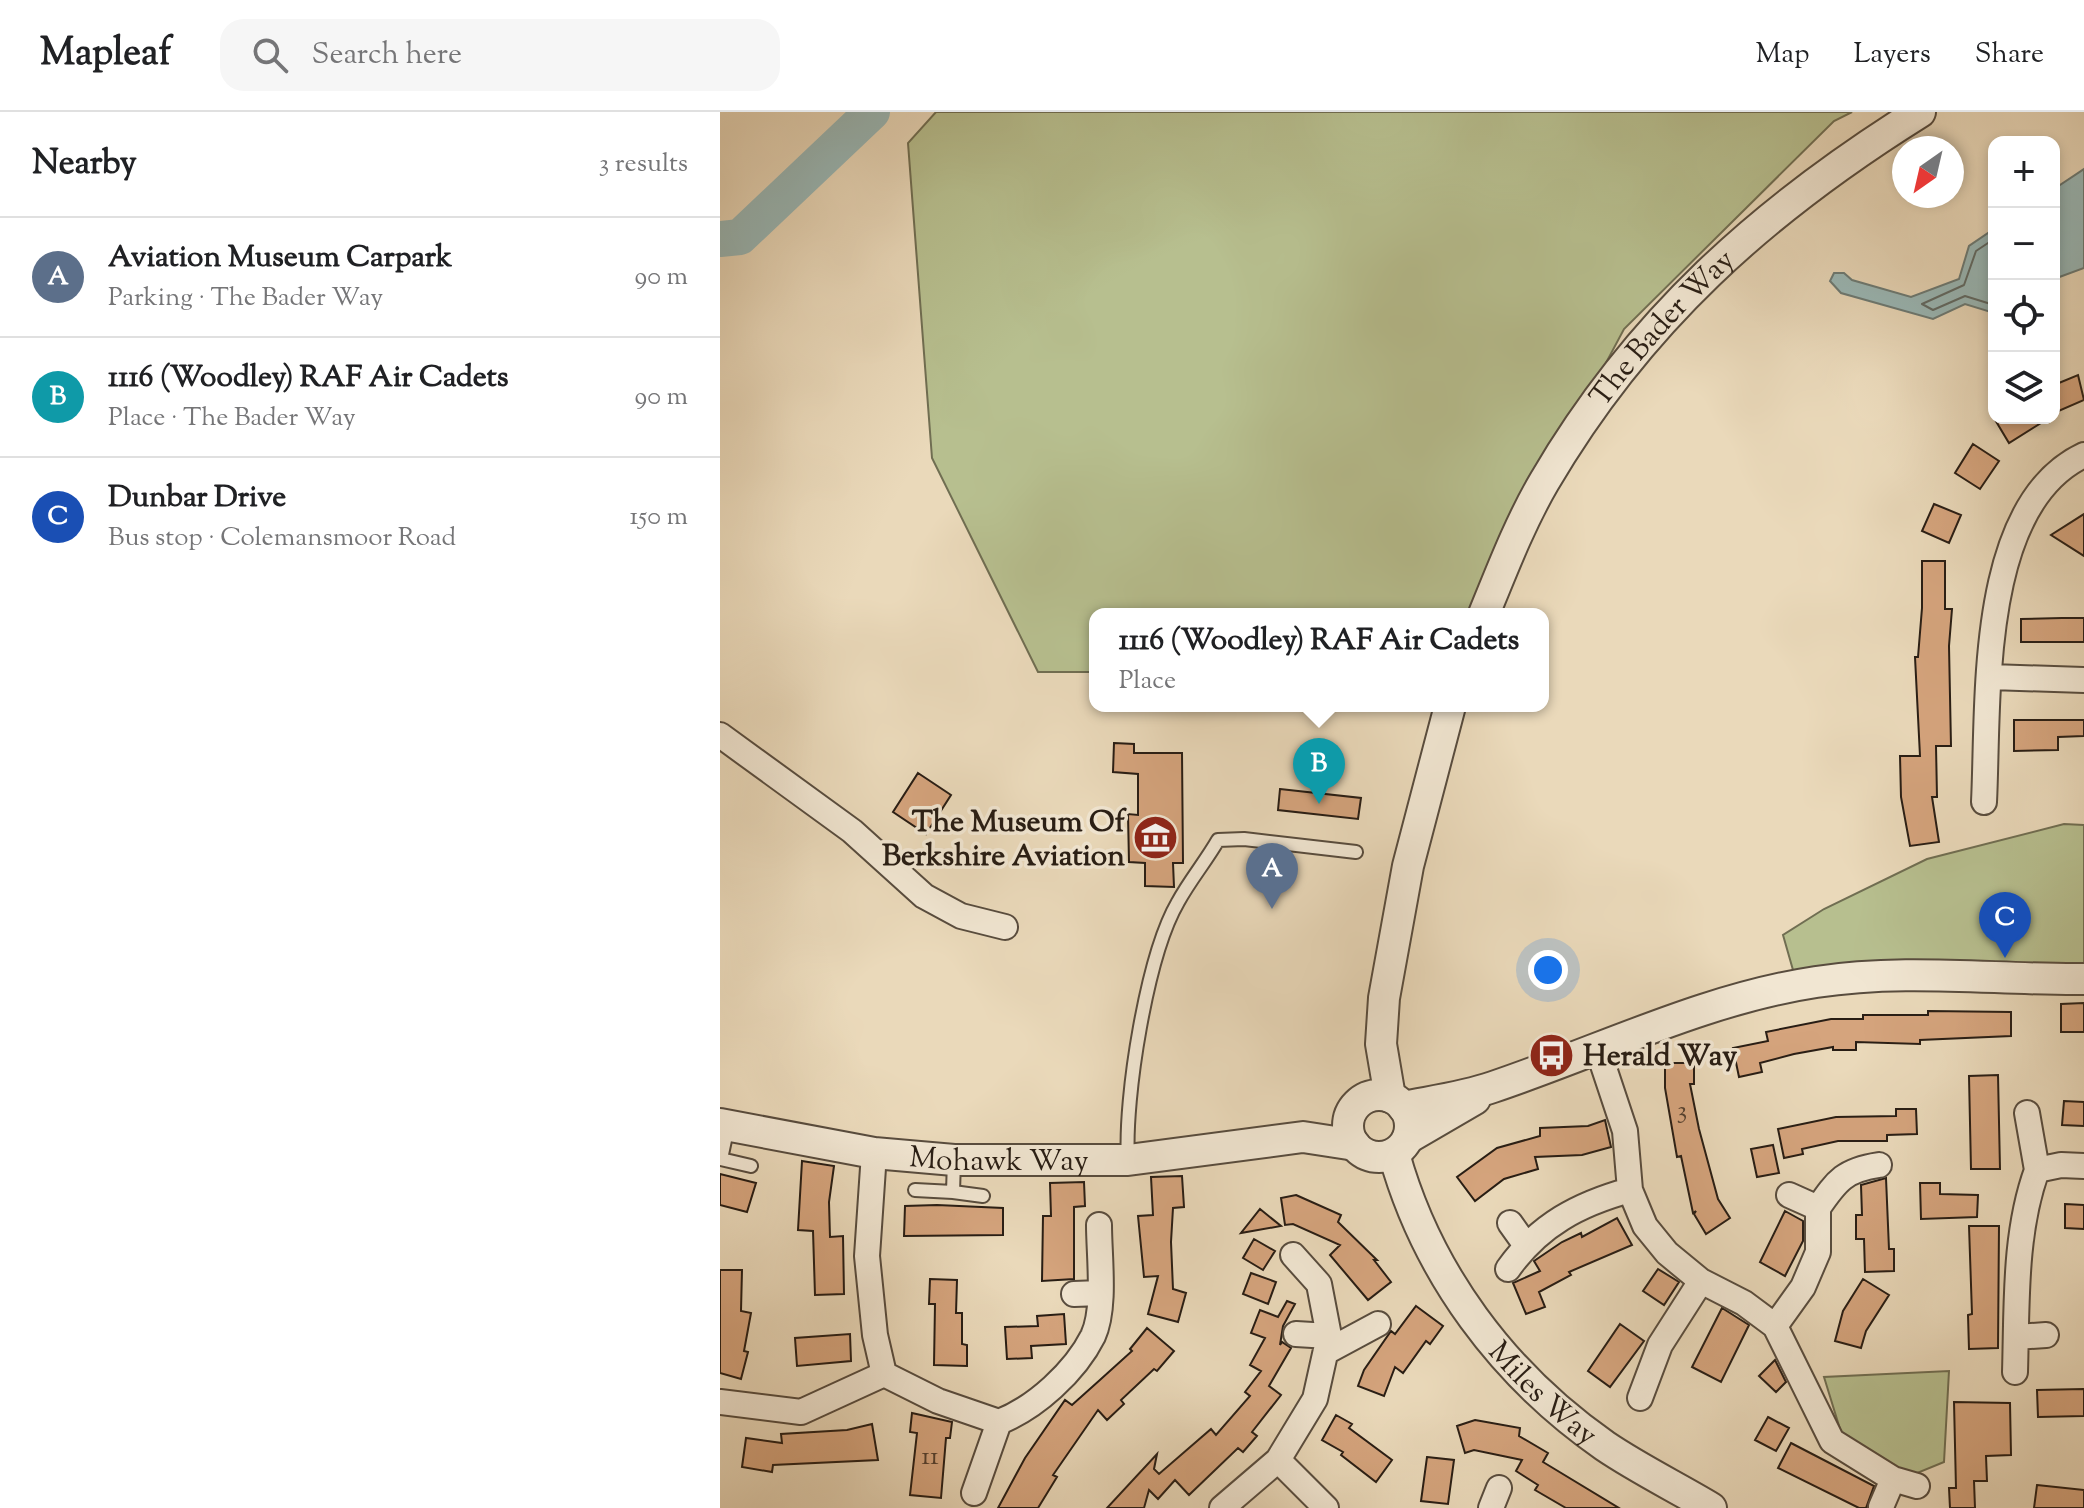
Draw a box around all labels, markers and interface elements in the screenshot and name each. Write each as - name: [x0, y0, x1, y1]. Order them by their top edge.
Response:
- search box: [220, 19, 780, 91]
- text: Mapleaf: [40, 28, 172, 82]
- icon: search: [248, 33, 292, 77]
- text: Search here: [312, 34, 462, 77]
- text: Map: [1756, 35, 1809, 75]
- text: Layers: [1853, 35, 1931, 75]
- text: Share: [1975, 35, 2044, 75]
- north arrow: [1892, 136, 1964, 208]
- map controls: [1988, 136, 2060, 424]
- button: +: [1988, 136, 2060, 208]
- text: Nearby: [32, 140, 137, 189]
- text: 3 results: [599, 146, 688, 183]
- button: −: [1988, 208, 2060, 280]
- text: Aviation Museum Carpark: [108, 237, 452, 280]
- street label: The Bader Way: [1581, 240, 1745, 416]
- text: A: [47, 259, 69, 296]
- text: 90 m: [635, 259, 688, 296]
- text: Parking · The Bader Way: [108, 280, 383, 317]
- button: locate: [1988, 280, 2060, 352]
- button: layers: [1988, 352, 2060, 424]
- text: 1116 (Woodley) RAF Air Cadets: [108, 357, 509, 400]
- text: B: [50, 379, 66, 416]
- text: 90 m: [635, 379, 688, 416]
- text: Place · The Bader Way: [108, 400, 356, 437]
- text: Dunbar Drive: [108, 477, 286, 520]
- text: C: [48, 499, 68, 536]
- text: 150 m: [629, 499, 688, 536]
- text: Bus stop · Colemansmoor Road: [108, 520, 456, 557]
- popup: [1089, 608, 1549, 712]
- text: 1116 (Woodley) RAF Air Cadets: [1119, 620, 1519, 663]
- text: Place: [1119, 663, 1176, 700]
- pin: B: [1293, 738, 1345, 804]
- place label: The Museum Of Berkshire Aviation: [882, 802, 1127, 879]
- museum icon: The Museum Of Berkshire Aviation: [1132, 814, 1180, 862]
- pin: A: [1246, 843, 1298, 909]
- pin: C: [1979, 892, 2031, 958]
- your location: [1528, 950, 1568, 990]
- bus stop icon: Herald Way: [1528, 1031, 1576, 1079]
- place label: Herald Way: [1583, 1036, 1737, 1079]
- house number: 3: [1677, 1093, 1687, 1130]
- street label: Mohawk Way: [907, 1137, 1089, 1184]
- street label: Miles Way: [1477, 1333, 1606, 1457]
- house number: 11: [921, 1439, 939, 1476]

